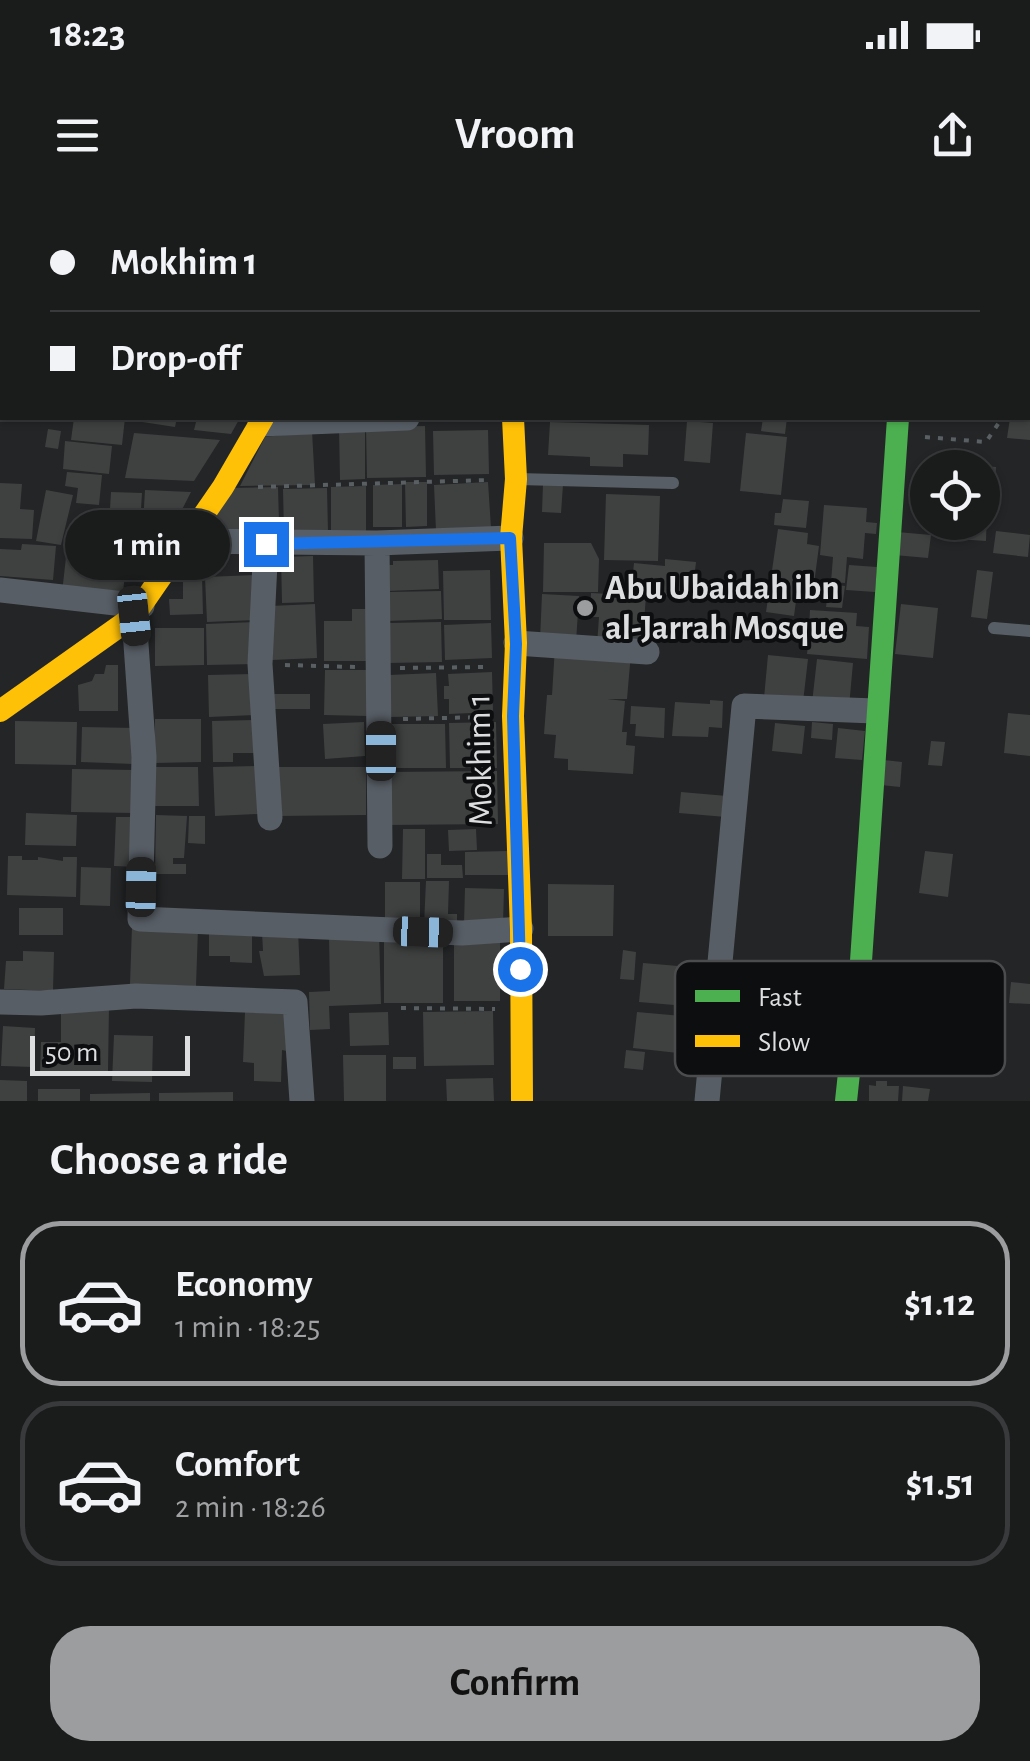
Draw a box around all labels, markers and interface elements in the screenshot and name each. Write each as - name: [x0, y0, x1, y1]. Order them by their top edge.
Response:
- text: 18:23: [50, 16, 125, 54]
- icon: menu: [50, 108, 105, 163]
- icon: share: [925, 108, 980, 163]
- text: Vroom: [455, 112, 575, 157]
- text: Mokhim 1: [110, 244, 258, 282]
- text: Drop-off: [110, 340, 241, 378]
- map controls: [910, 450, 1000, 540]
- button: locate: [910, 450, 1000, 540]
- callout: 1 min: [66, 509, 231, 579]
- route end: [244, 522, 289, 567]
- text: 1 min: [114, 529, 181, 561]
- place label: Abu Ubaidah ibn al-Jarrah Mosque: [605, 571, 844, 646]
- car: [116, 585, 152, 647]
- marker: Abu Ubaidah ibn al-Jarrah Mosque: [574, 597, 596, 619]
- street label: Mokhim 1: [461, 693, 499, 827]
- car: [366, 721, 396, 781]
- car: [125, 857, 157, 917]
- car: [392, 916, 454, 948]
- route start: [498, 947, 543, 992]
- legend: [675, 961, 1005, 1076]
- text: Fast: [758, 984, 802, 1012]
- text: Slow: [758, 1029, 810, 1057]
- scale bar: [30, 1031, 190, 1076]
- text: 50 m: [45, 1039, 99, 1067]
- text: Choose a ride: [50, 1138, 288, 1183]
- icon: car: [55, 1259, 145, 1349]
- text: Economy: [175, 1266, 313, 1304]
- text: $1.12: [904, 1285, 975, 1323]
- text: 1 min · 18:25: [175, 1311, 320, 1343]
- icon: car: [55, 1439, 145, 1529]
- text: Comfort: [175, 1446, 300, 1484]
- text: $1.51: [905, 1465, 975, 1503]
- text: 2 min · 18:26: [175, 1491, 326, 1523]
- button: Confirm: [50, 1626, 980, 1741]

